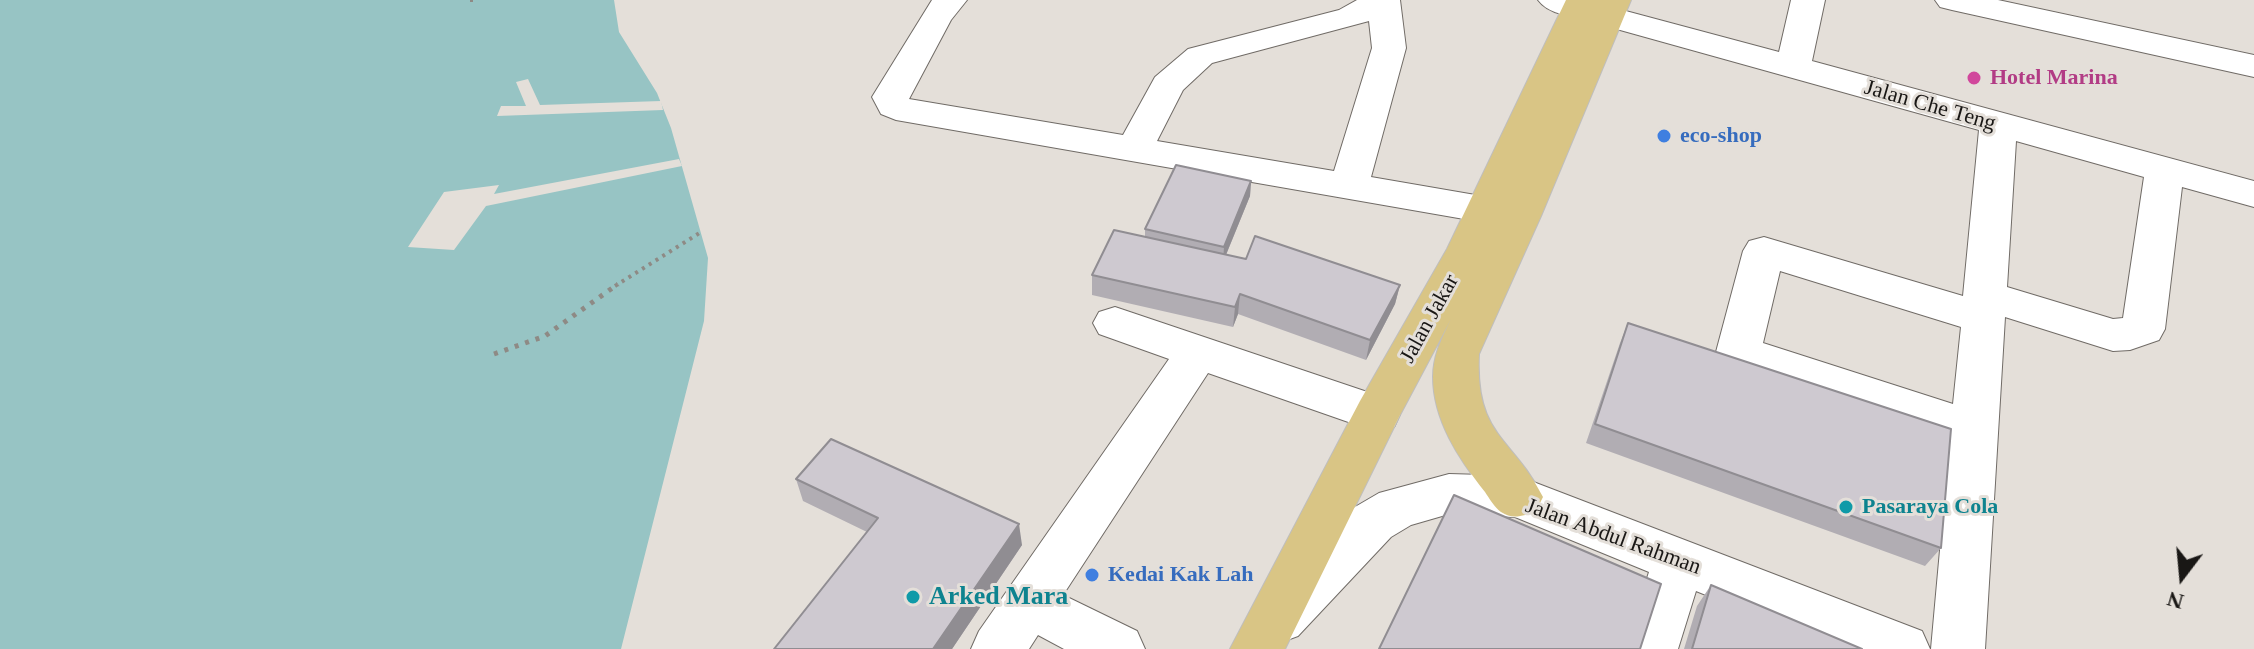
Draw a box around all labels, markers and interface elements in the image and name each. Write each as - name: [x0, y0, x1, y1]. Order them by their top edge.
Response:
- place label: Hotel Marina: [1990, 65, 2128, 91]
- marker: Hotel Marina: [1965, 69, 1983, 87]
- street label: Jalan Che Teng: [1852, 72, 2008, 140]
- place label: eco-shop: [1680, 123, 1778, 149]
- marker: eco-shop: [1655, 127, 1673, 145]
- street label: Jalan Jakar: [1390, 261, 1470, 377]
- street label: Jalan Abdul Rahman: [1509, 488, 1717, 586]
- place label: Pasaraya Cola: [1862, 494, 2013, 520]
- marker: Pasaraya Cola: [1837, 498, 1855, 516]
- north arrow: [2142, 537, 2222, 617]
- place label: Kedai Kak Lah: [1108, 562, 1260, 588]
- marker: Kedai Kak Lah: [1083, 566, 1101, 584]
- place label: Arked Mara: [929, 581, 1073, 613]
- text: N: [2164, 586, 2186, 615]
- marker: Arked Mara: [904, 588, 922, 606]

